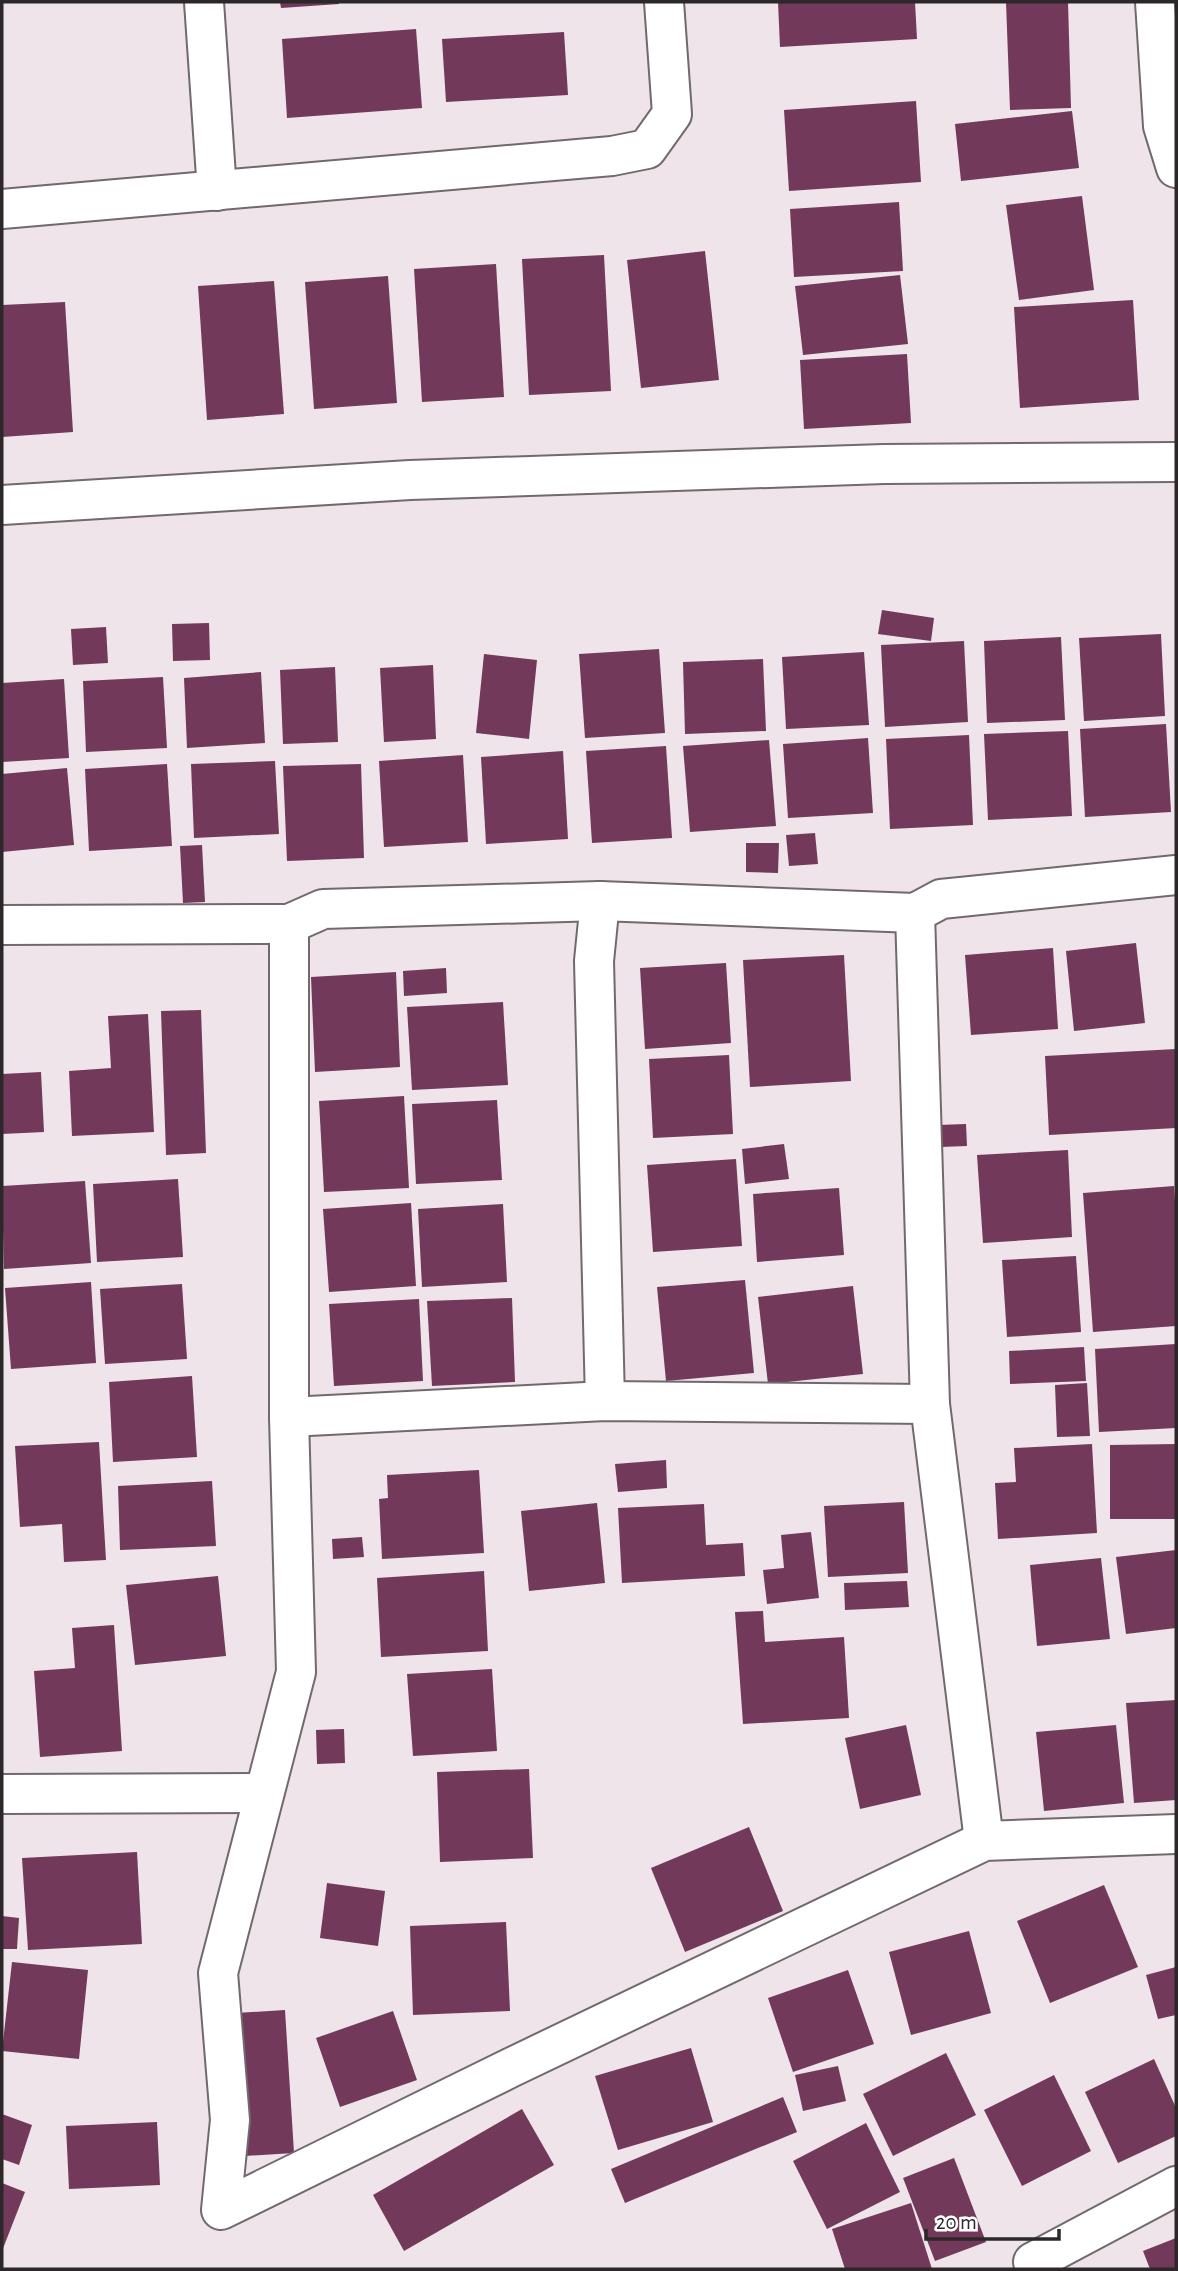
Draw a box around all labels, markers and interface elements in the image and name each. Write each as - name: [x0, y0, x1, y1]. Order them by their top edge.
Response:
- scale bar: [926, 2198, 1059, 2242]
- text: 20 m: [936, 2212, 977, 2233]

